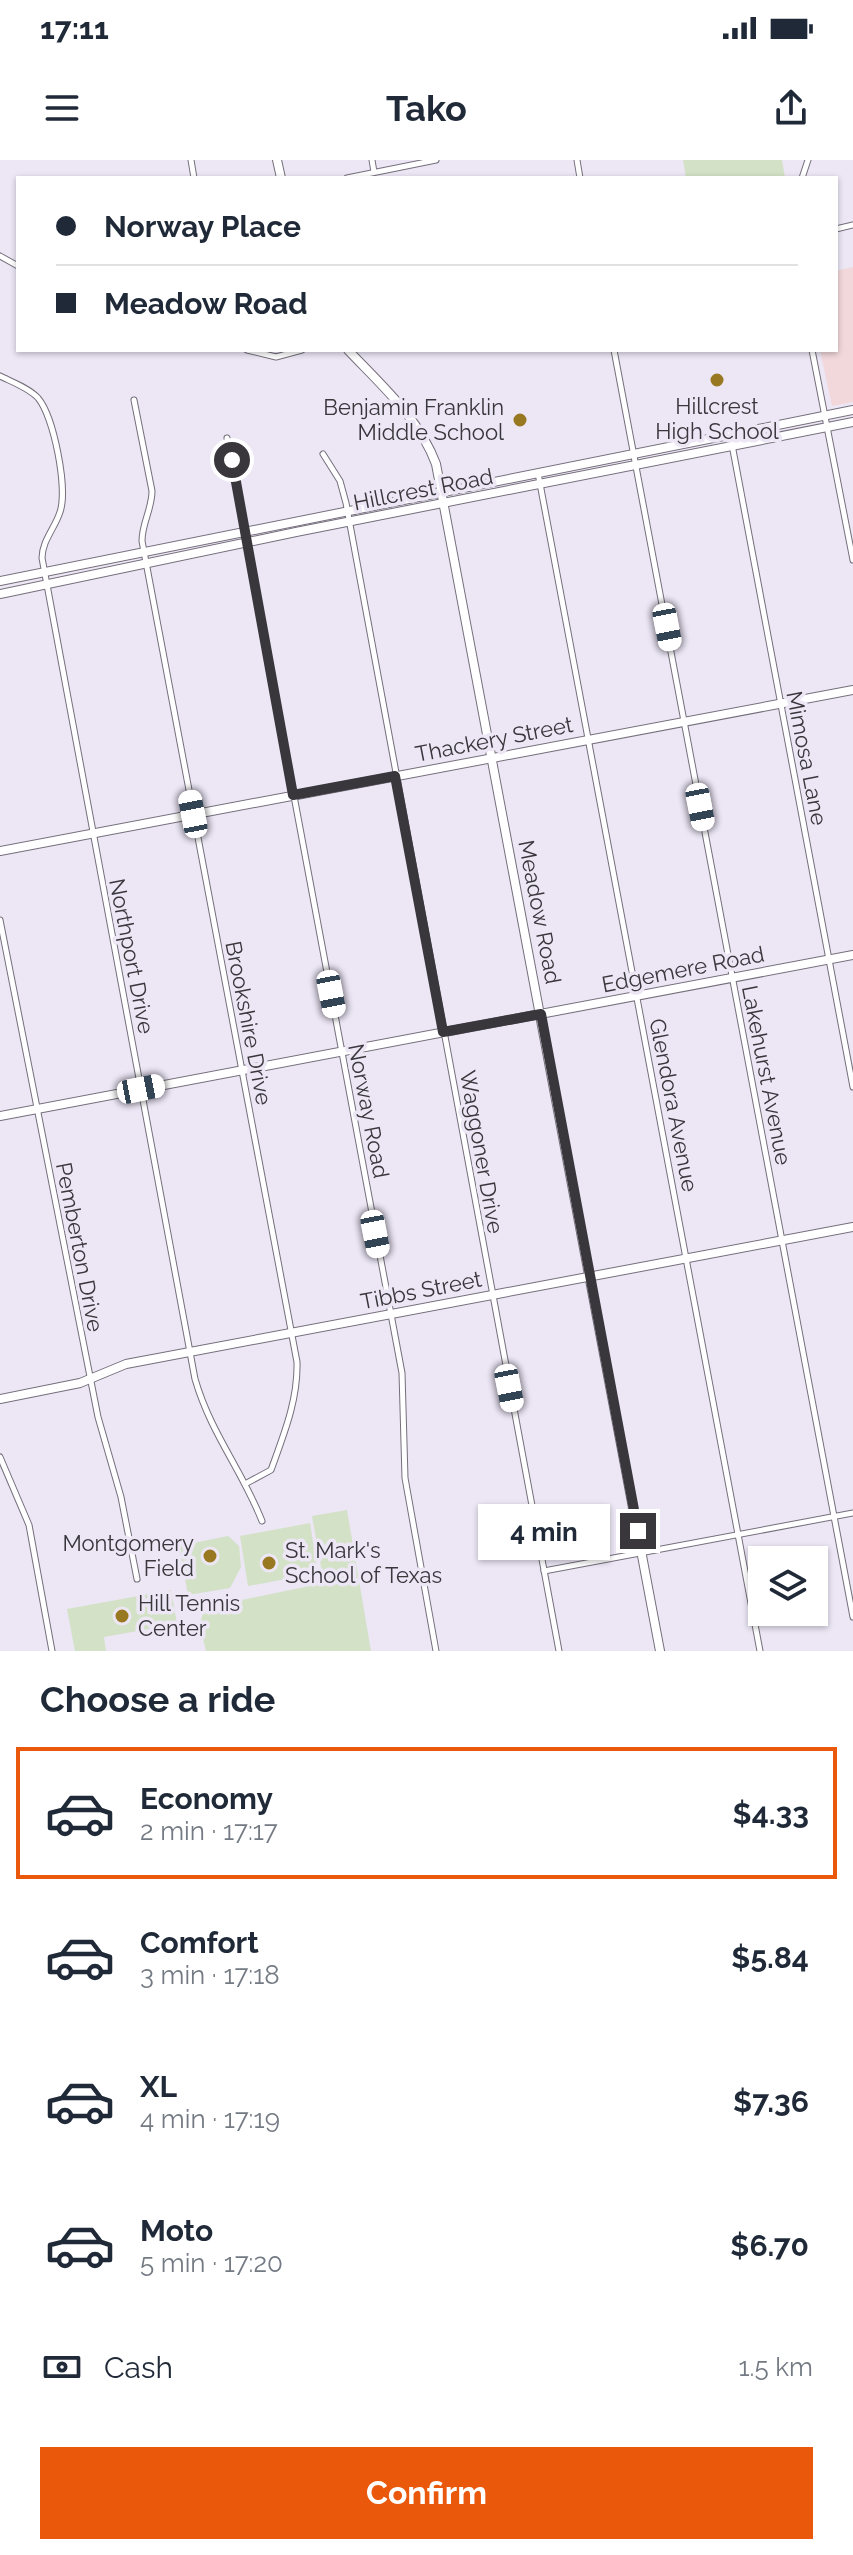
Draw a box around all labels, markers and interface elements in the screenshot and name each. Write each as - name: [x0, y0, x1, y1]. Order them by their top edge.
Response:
- text: 17:11: [40, 11, 109, 46]
- icon: menu: [40, 86, 84, 130]
- icon: share: [769, 86, 813, 130]
- text: Tako: [386, 87, 467, 129]
- text: Norway Place: [104, 209, 301, 244]
- text: Meadow Road: [104, 286, 308, 321]
- marker: Hillcrest High School: [708, 371, 726, 389]
- place label: Hillcrest High School: [655, 393, 779, 444]
- place label: Benjamin Franklin Middle School: [323, 394, 504, 445]
- marker: Benjamin Franklin Middle School: [511, 411, 529, 429]
- route start: [214, 442, 250, 478]
- street label: Hillcrest Road: [351, 463, 495, 515]
- car: [651, 601, 683, 653]
- street label: Mimosa Lane: [781, 689, 833, 827]
- street label: Thackery Street: [413, 711, 576, 767]
- car: [684, 781, 716, 833]
- car: [177, 788, 209, 840]
- street label: Meadow Road: [513, 838, 567, 986]
- street label: Northport Drive: [104, 876, 160, 1036]
- street label: Brookshire Drive: [220, 939, 278, 1107]
- street label: Edgemere Road: [600, 940, 766, 998]
- car: [315, 968, 347, 1020]
- street label: Lakehurst Avenue: [737, 983, 797, 1167]
- street label: Glendora Avenue: [644, 1016, 704, 1194]
- street label: Norway Road: [343, 1041, 395, 1181]
- street label: Waggoner Drive: [455, 1068, 509, 1236]
- car: [115, 1073, 167, 1105]
- street label: Pemberton Drive: [51, 1160, 109, 1334]
- car: [359, 1208, 391, 1260]
- street label: Tibbs Street: [358, 1265, 484, 1314]
- car: [493, 1362, 525, 1414]
- callout: 4 min: [478, 1503, 610, 1559]
- route end: [620, 1513, 656, 1549]
- text: 4 min: [510, 1517, 578, 1547]
- place label: Montgomery Field: [62, 1530, 194, 1581]
- place label: St. Mark's School of Texas: [285, 1537, 442, 1588]
- map controls: [748, 1546, 828, 1626]
- button: layers: [748, 1546, 828, 1626]
- marker: Montgomery Field: [201, 1547, 219, 1565]
- marker: St. Mark's School of Texas: [260, 1554, 278, 1572]
- place label: Hill Tennis Center: [138, 1590, 240, 1641]
- marker: Hill Tennis Center: [113, 1607, 131, 1625]
- text: Choose a ride: [40, 1678, 275, 1720]
- icon: car: [44, 1777, 116, 1849]
- text: Economy: [140, 1781, 273, 1816]
- text: $4.33: [733, 1796, 809, 1831]
- text: 2 min · 17:17: [140, 1816, 278, 1846]
- icon: car: [44, 1921, 116, 1993]
- text: Comfort: [140, 1925, 259, 1960]
- text: $5.84: [731, 1940, 809, 1975]
- text: 3 min · 17:18: [140, 1960, 280, 1990]
- icon: car: [44, 2065, 116, 2137]
- text: XL: [140, 2069, 177, 2104]
- text: $7.36: [733, 2084, 809, 2119]
- text: 4 min · 17:19: [140, 2104, 280, 2134]
- icon: car: [44, 2209, 116, 2281]
- text: Moto: [140, 2213, 213, 2248]
- text: $6.70: [730, 2228, 809, 2263]
- text: 5 min · 17:20: [140, 2248, 283, 2278]
- icon: cash: [40, 2345, 84, 2389]
- text: Cash: [104, 2350, 173, 2385]
- text: 1.5 km: [738, 2352, 813, 2382]
- button: Confirm: [40, 2447, 813, 2539]

